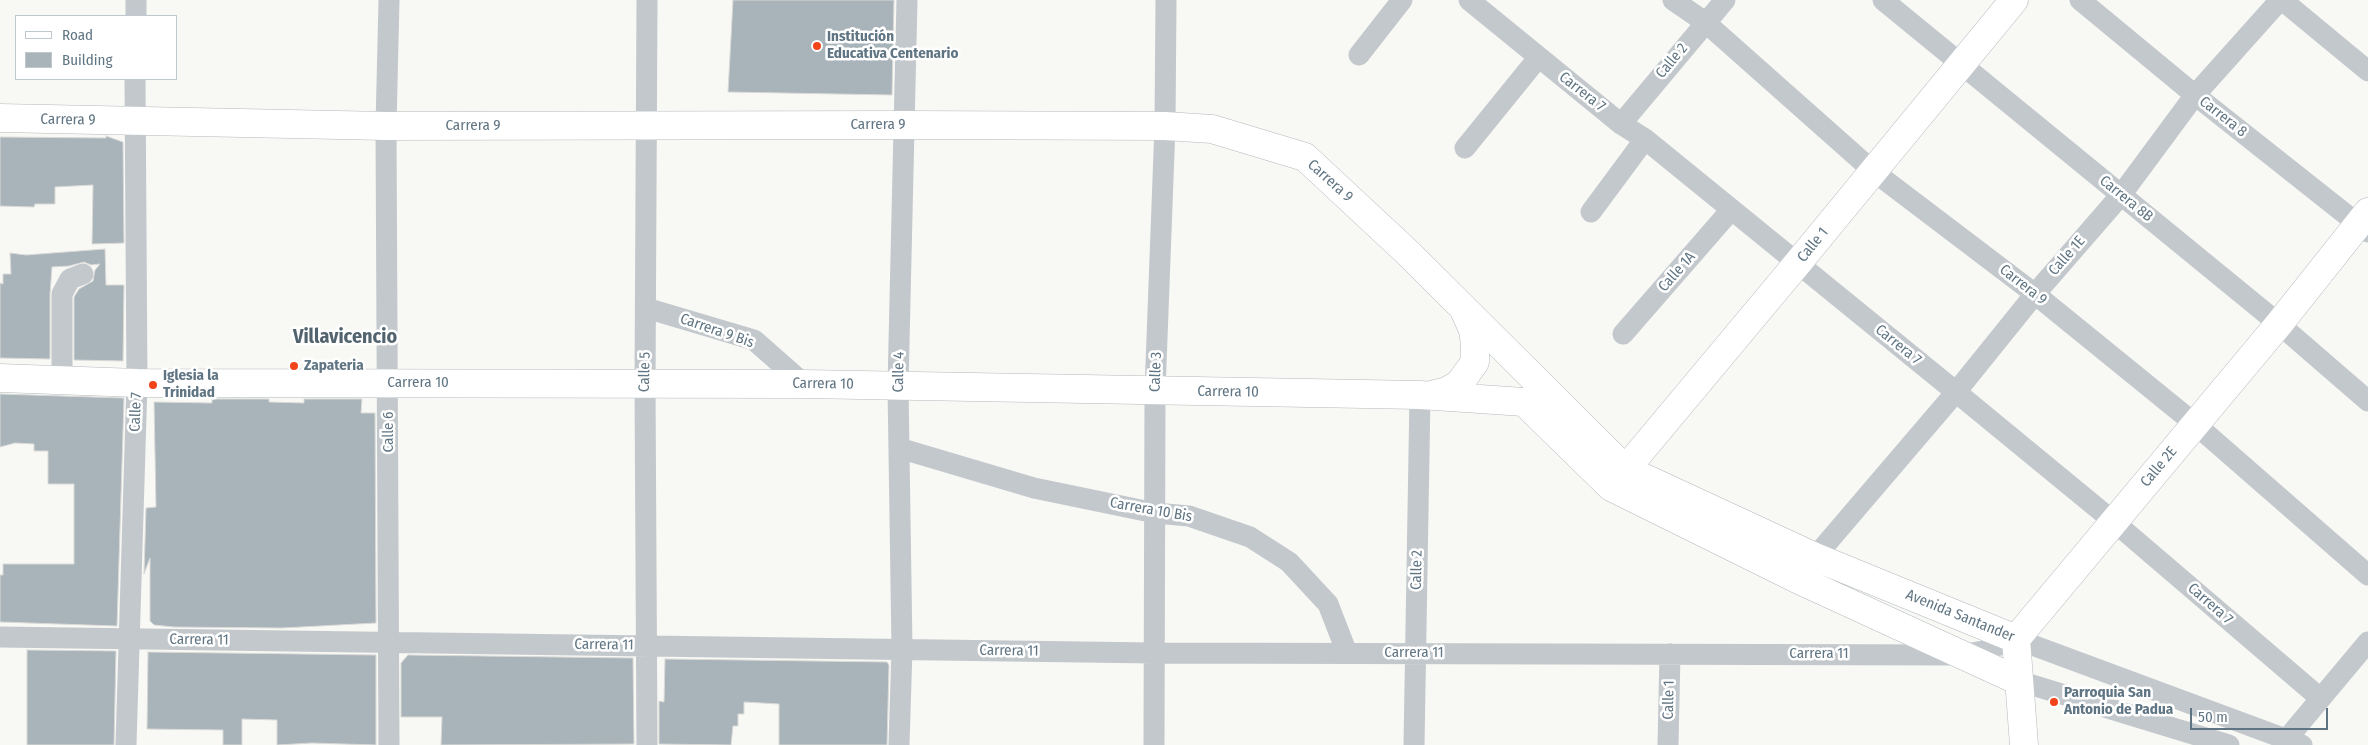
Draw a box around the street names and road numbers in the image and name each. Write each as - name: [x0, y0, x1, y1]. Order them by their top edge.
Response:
- street label: Calle 2: [1652, 40, 1692, 82]
- street label: Carrera 7: [1555, 68, 1609, 116]
- street label: Carrera 8: [2196, 93, 2250, 141]
- street label: Carrera 9: [40, 111, 96, 129]
- street label: Carrera 9: [850, 116, 906, 134]
- street label: Carrera 9: [445, 117, 501, 135]
- street label: Carrera 9: [1303, 156, 1357, 206]
- street label: Carrera 8B: [2096, 172, 2156, 226]
- street label: Calle 1: [1794, 224, 1832, 266]
- street label: Calle 1E: [2045, 233, 2089, 279]
- street label: Calle 1A: [1655, 248, 1699, 296]
- street label: Carrera 9: [1996, 261, 2050, 309]
- street label: Carrera 9 Bis: [678, 310, 756, 352]
- street label: Carrera 7: [1871, 321, 1925, 369]
- street label: Calle 4: [890, 351, 908, 393]
- street label: Calle 5: [636, 352, 654, 392]
- street label: Calle 3: [1146, 352, 1166, 392]
- street label: Carrera 10: [387, 374, 449, 392]
- street label: Carrera 10: [792, 374, 854, 394]
- street label: Carrera 10: [1197, 382, 1259, 402]
- street label: Calle 7: [126, 392, 146, 432]
- street label: Calle 6: [380, 412, 398, 452]
- street label: Calle 2E: [2137, 443, 2181, 491]
- street label: Carrera 10 Bis: [1108, 494, 1194, 526]
- street label: Calle 2: [1408, 550, 1426, 590]
- street label: Carrera 7: [2184, 579, 2236, 629]
- street label: Avenida Santander: [1903, 586, 2017, 646]
- street label: Carrera 11: [169, 630, 229, 650]
- street label: Carrera 11: [574, 635, 634, 655]
- street label: Carrera 11: [979, 641, 1039, 661]
- street label: Carrera 11: [1384, 644, 1444, 662]
- street label: Carrera 11: [1789, 645, 1849, 663]
- street label: Calle 1: [1660, 680, 1678, 720]

